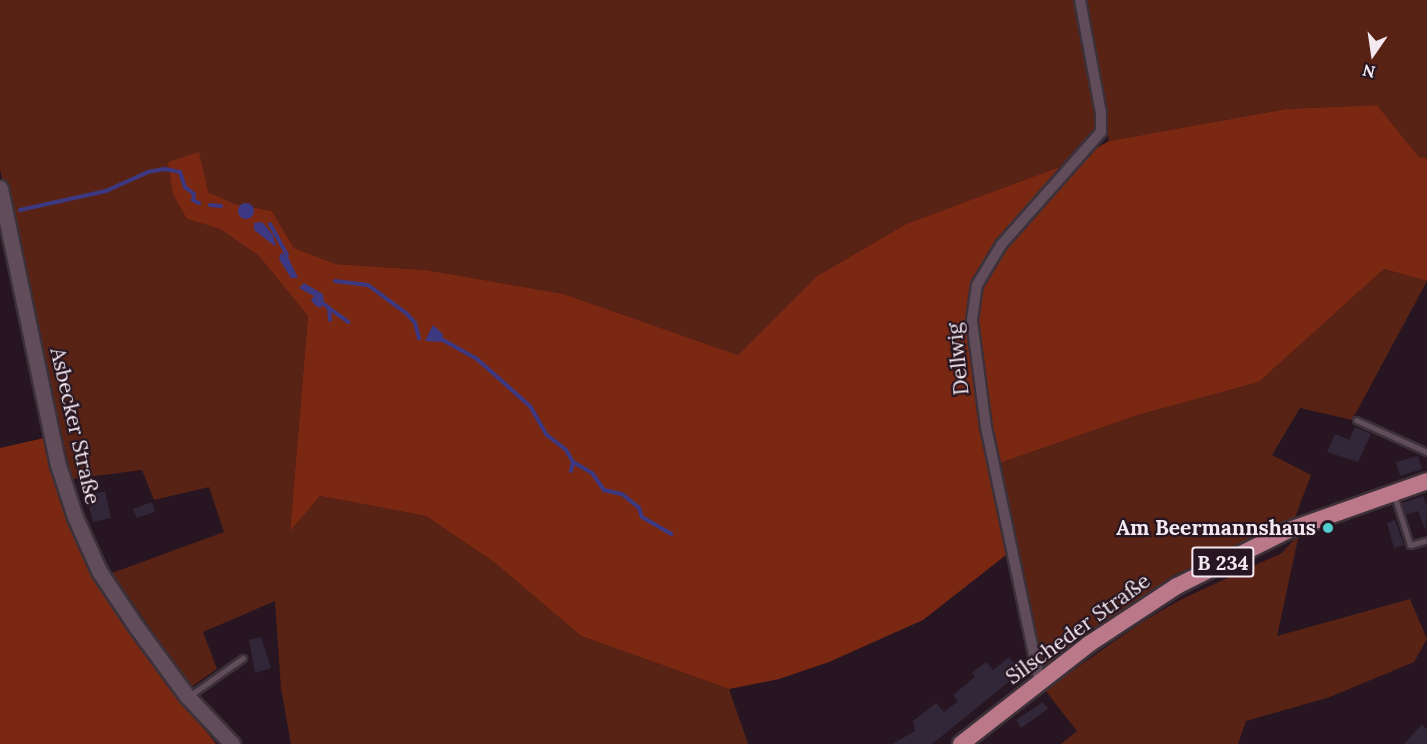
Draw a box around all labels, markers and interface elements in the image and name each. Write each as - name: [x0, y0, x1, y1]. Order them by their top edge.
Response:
- north arrow: [1343, 24, 1403, 84]
- text: N: [1361, 60, 1377, 83]
- street label: Dellwig: [942, 322, 974, 396]
- street label: Asbecker Straße: [45, 345, 105, 507]
- place label: Am Beermannshaus: [1116, 515, 1316, 541]
- marker: Am Beermannshaus: [1321, 521, 1335, 535]
- road number: B 234: [1190, 545, 1256, 579]
- street label: Silscheder Straße: [1001, 568, 1155, 690]

